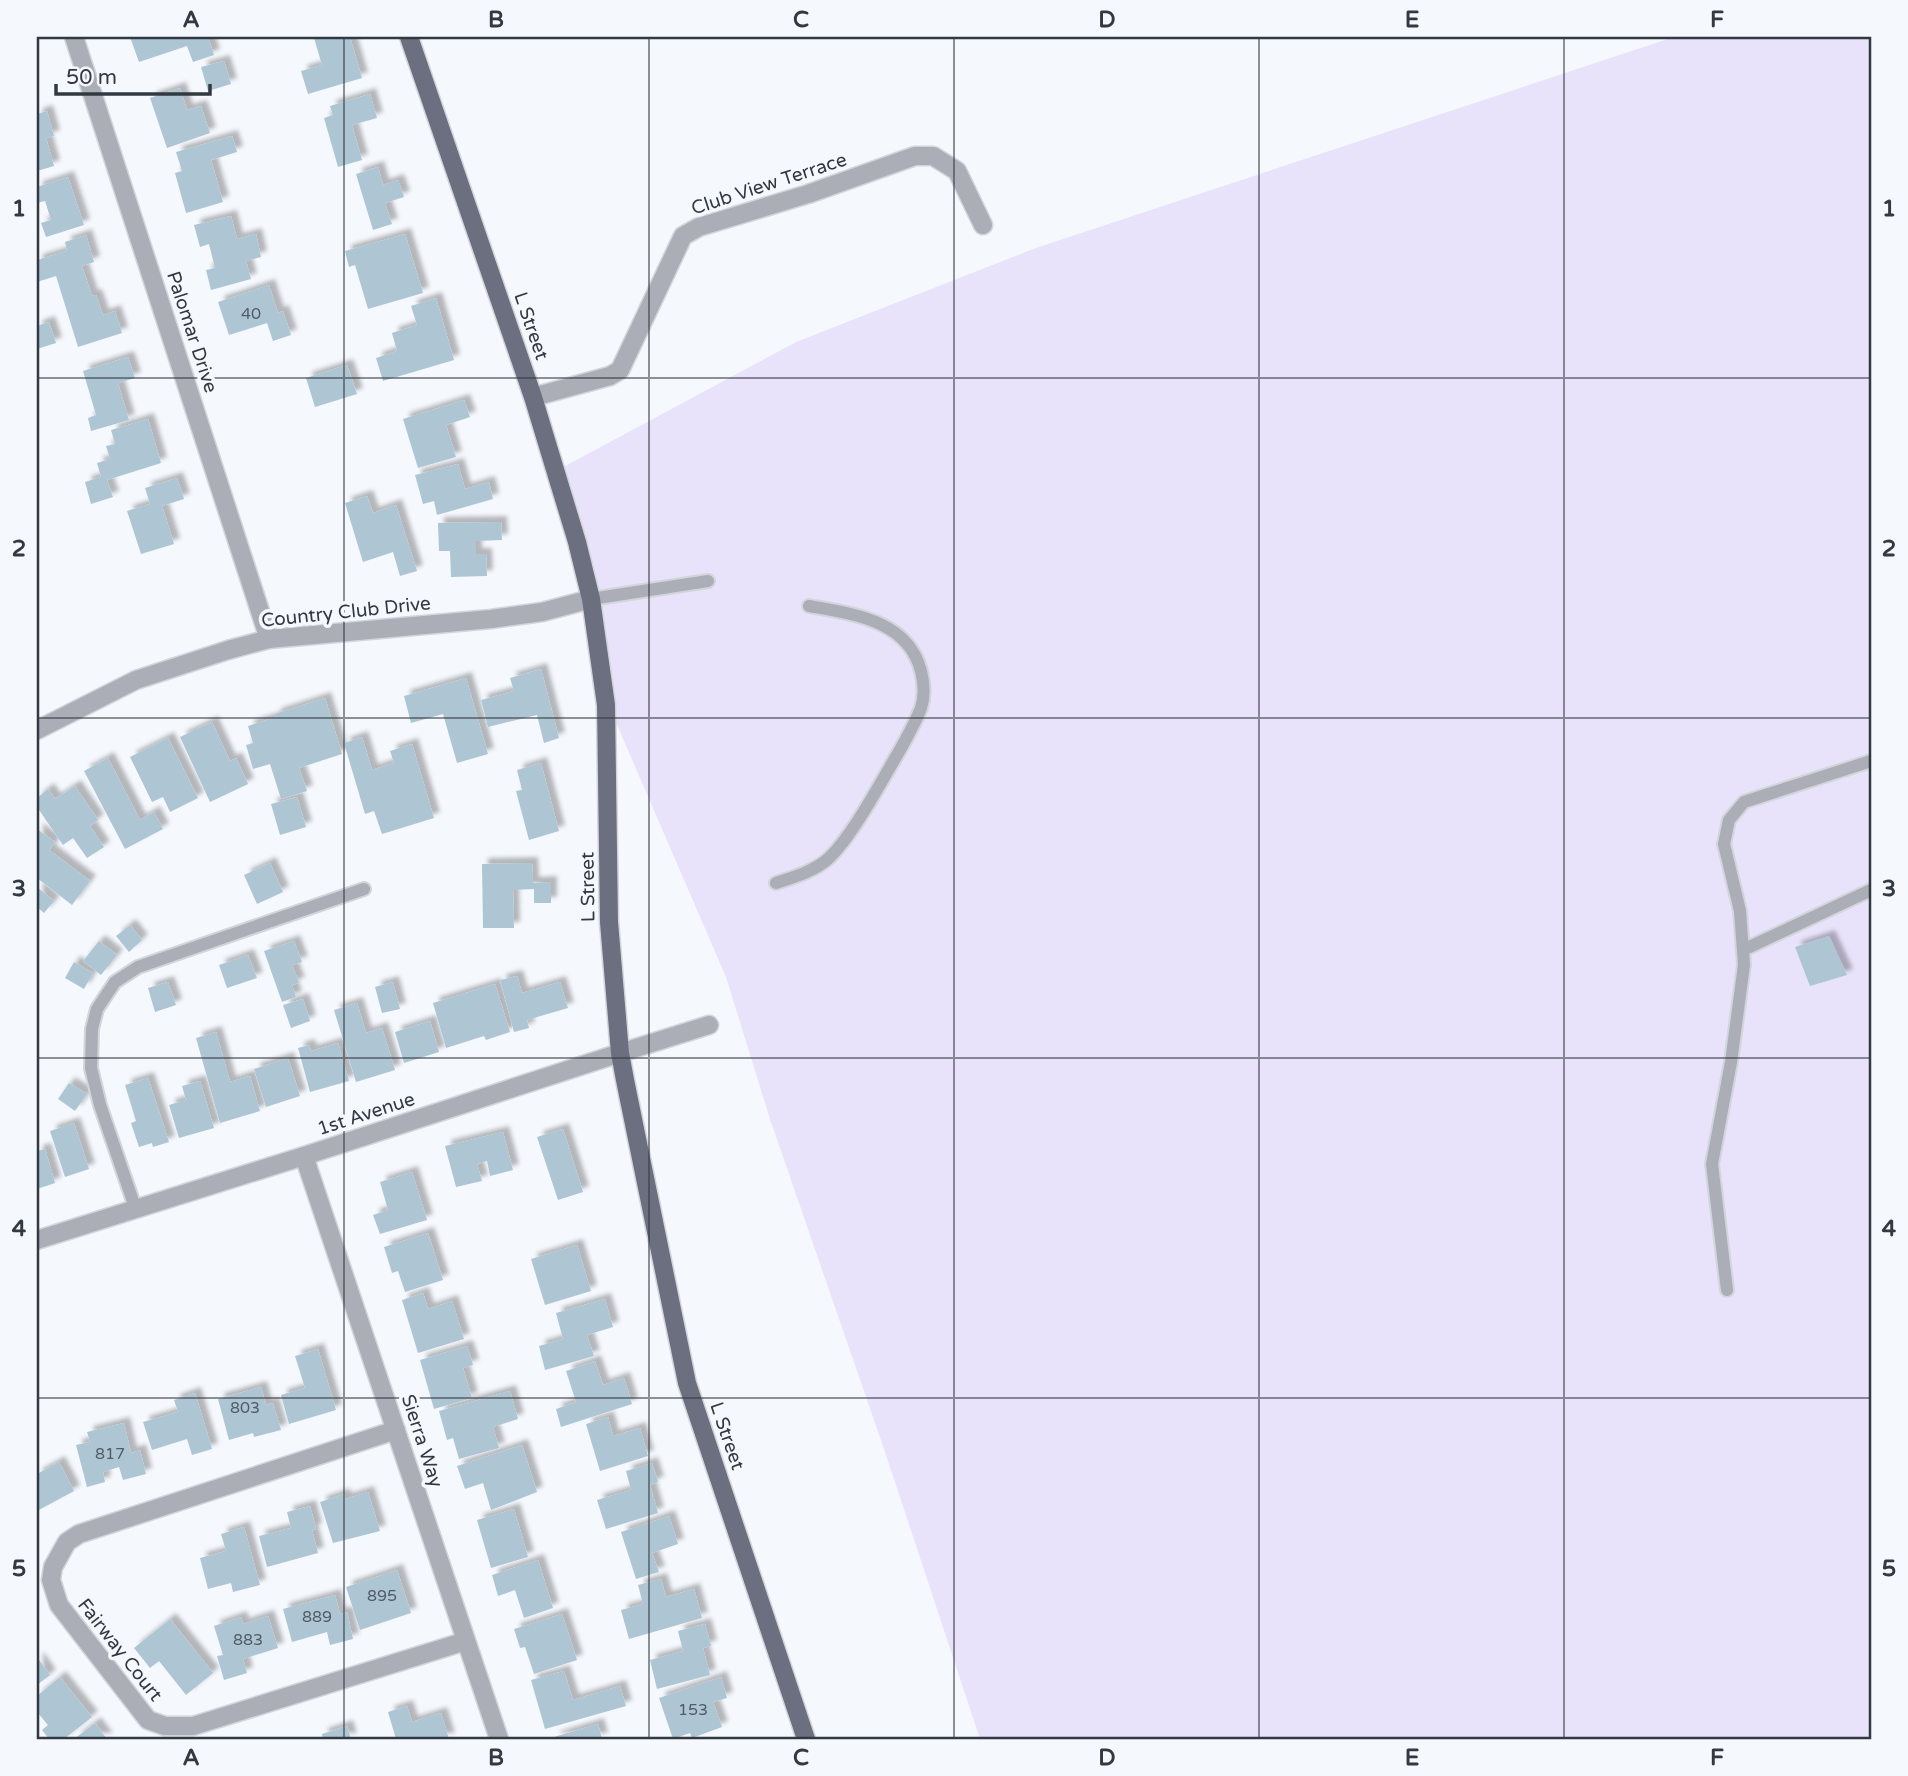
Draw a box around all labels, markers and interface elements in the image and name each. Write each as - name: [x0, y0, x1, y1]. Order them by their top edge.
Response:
- text: A: [182, 6, 200, 34]
- text: B: [488, 6, 504, 34]
- text: C: [793, 6, 809, 34]
- text: D: [1098, 6, 1116, 34]
- text: E: [1405, 6, 1419, 34]
- text: F: [1710, 6, 1724, 34]
- scale bar: [56, 52, 210, 96]
- text: 50 m: [66, 65, 117, 90]
- street label: Club View Terrace: [689, 149, 849, 219]
- text: 1: [12, 195, 26, 223]
- text: 1: [1882, 195, 1896, 223]
- street label: Palomar Drive: [162, 269, 222, 395]
- street label: L Street: [509, 289, 553, 363]
- house number: 40: [241, 304, 261, 324]
- text: 2: [12, 535, 26, 563]
- text: 2: [1882, 535, 1896, 563]
- street label: Country Club Drive: [260, 592, 432, 632]
- street label: L Street: [576, 852, 600, 922]
- text: 3: [12, 875, 26, 903]
- text: 3: [1882, 875, 1896, 903]
- street label: 1st Avenue: [314, 1088, 418, 1140]
- text: 4: [12, 1215, 27, 1243]
- text: 4: [1882, 1215, 1897, 1243]
- street label: Sierra Way: [397, 1392, 447, 1490]
- house number: 803: [230, 1398, 260, 1418]
- street label: L Street: [705, 1399, 749, 1473]
- house number: 817: [95, 1444, 125, 1464]
- text: 5: [12, 1555, 26, 1583]
- text: 5: [1882, 1555, 1896, 1583]
- house number: 895: [367, 1586, 397, 1606]
- street label: Fairway Court: [73, 1594, 167, 1706]
- house number: 889: [302, 1607, 332, 1627]
- house number: 883: [233, 1630, 263, 1650]
- house number: 153: [678, 1700, 708, 1720]
- text: A: [182, 1744, 200, 1772]
- text: B: [488, 1744, 504, 1772]
- text: C: [793, 1744, 809, 1772]
- text: D: [1098, 1744, 1116, 1772]
- text: E: [1405, 1744, 1419, 1772]
- text: F: [1710, 1744, 1724, 1772]

